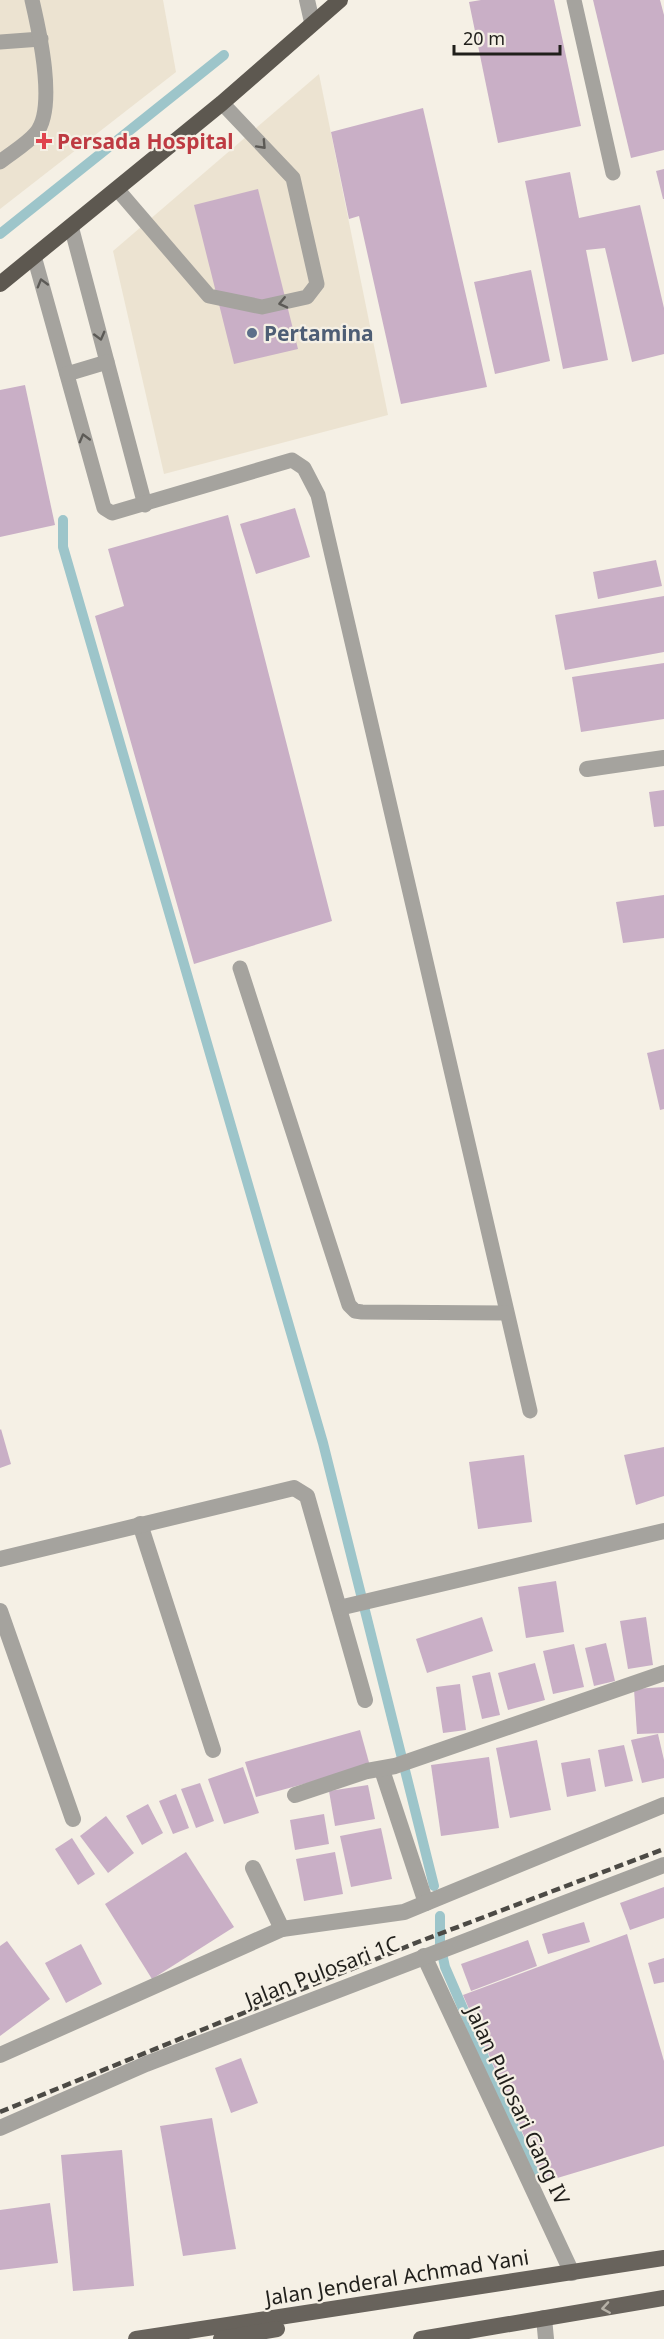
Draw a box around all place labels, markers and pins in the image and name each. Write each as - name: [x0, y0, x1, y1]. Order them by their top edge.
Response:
- place label: Persada Hospital: [57, 127, 234, 155]
- marker: Persada Hospital: [35, 132, 53, 150]
- place label: Pertamina: [264, 319, 374, 347]
- marker: Pertamina: [245, 326, 259, 340]

